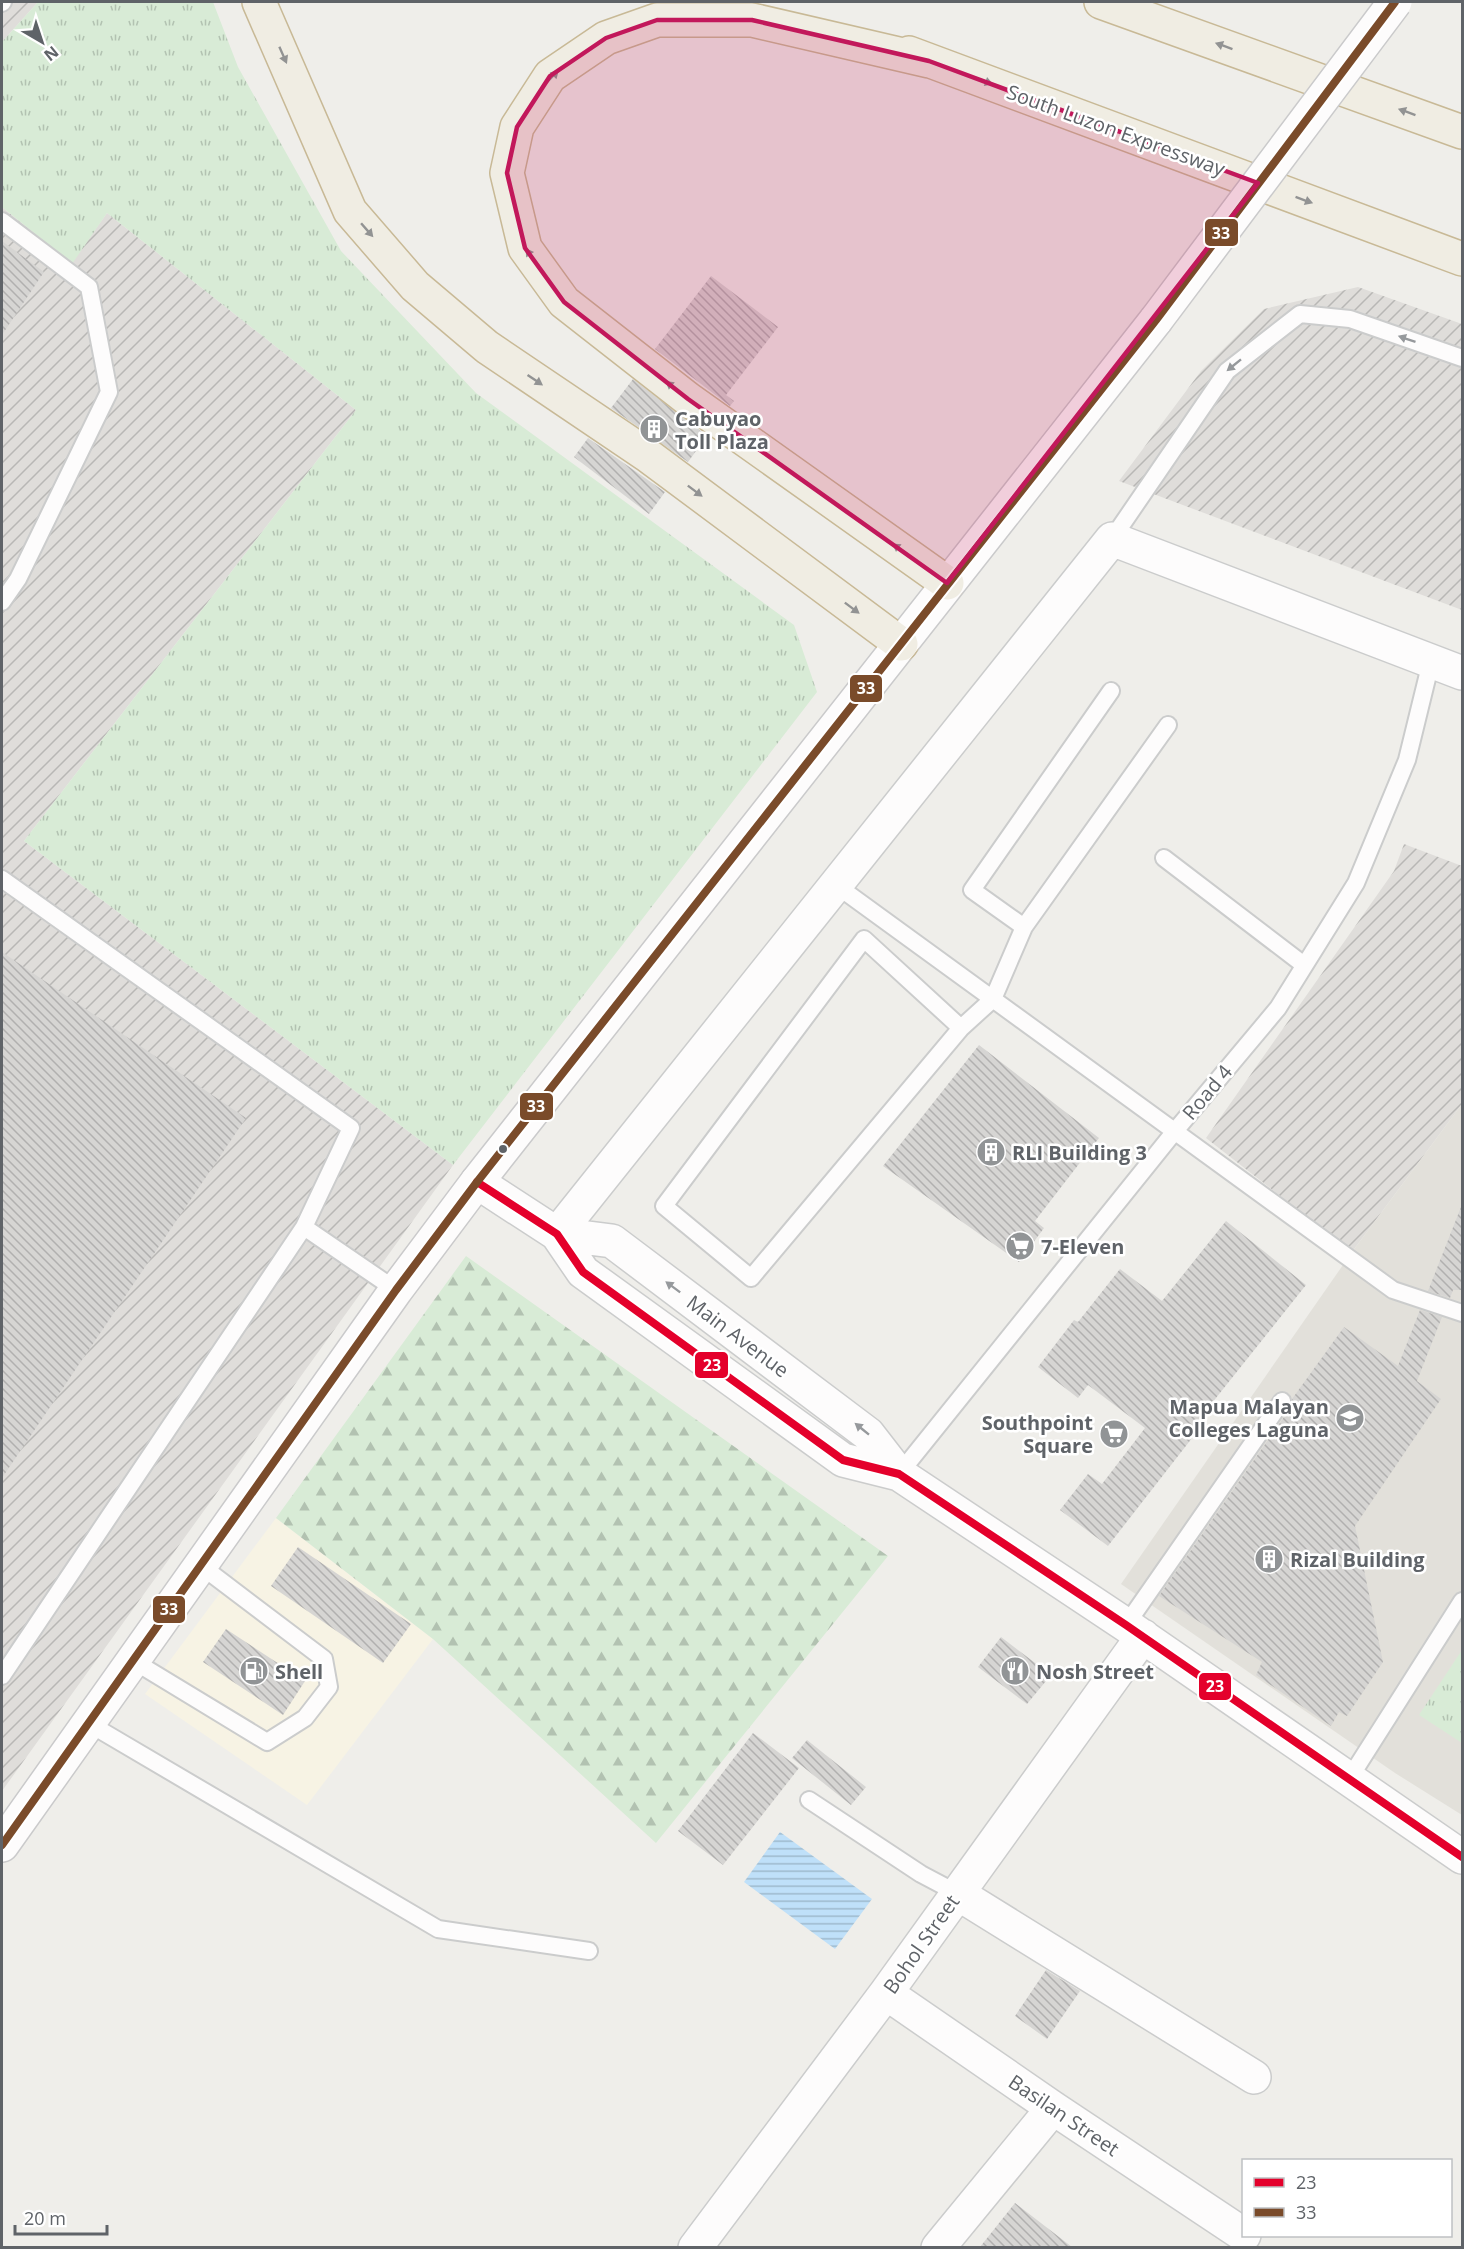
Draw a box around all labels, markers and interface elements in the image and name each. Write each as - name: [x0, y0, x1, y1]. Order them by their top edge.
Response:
- north arrow: [12, 12, 72, 72]
- one-way arrow: [1215, 40, 1233, 50]
- text: N: [39, 41, 63, 66]
- one-way arrow: [278, 46, 288, 64]
- one-way arrow: [545, 70, 559, 84]
- one-way arrow: [975, 77, 993, 86]
- street label: South Luzon Expressway: [1003, 78, 1230, 182]
- one-way arrow: [1398, 107, 1416, 117]
- one-way arrow: [1296, 196, 1314, 206]
- line badge: 33: [1204, 218, 1239, 247]
- one-way arrow: [360, 222, 373, 238]
- text: 33: [1212, 222, 1230, 244]
- one-way arrow: [525, 248, 537, 264]
- one-way arrow: [1398, 333, 1416, 343]
- one-way arrow: [1226, 359, 1242, 372]
- one-way arrow: [527, 374, 543, 386]
- one-way arrow: [665, 382, 680, 394]
- place label: Cabuyao Toll Plaza: [675, 405, 769, 455]
- building icon: Cabuyao Toll Plaza: [638, 413, 670, 445]
- one-way arrow: [688, 485, 703, 497]
- one-way arrow: [892, 543, 908, 555]
- one-way arrow: [843, 602, 859, 614]
- line badge: 33: [849, 674, 883, 703]
- text: 33: [857, 677, 875, 699]
- street label: Road 4: [1176, 1058, 1238, 1125]
- line badge: 33: [519, 1092, 554, 1121]
- text: 33: [527, 1095, 545, 1117]
- building icon: RLI Building 3: [975, 1136, 1007, 1168]
- place label: RLI Building 3: [1012, 1139, 1147, 1166]
- unlabelled marker: [497, 1143, 509, 1155]
- supermarket icon: 7-Eleven: [1004, 1230, 1036, 1262]
- place label: 7-Eleven: [1041, 1233, 1124, 1260]
- one-way arrow: [665, 1280, 681, 1293]
- street label: Main Avenue: [681, 1289, 795, 1383]
- line badge: 23: [694, 1351, 729, 1379]
- text: 23: [703, 1354, 721, 1376]
- place label: Mapua Malayan Colleges Laguna: [1169, 1393, 1329, 1443]
- school or university icon: Mapua Malayan Colleges Laguna: [1334, 1402, 1366, 1434]
- place label: Southpoint Square: [982, 1409, 1093, 1459]
- supermarket icon: Southpoint Square: [1098, 1418, 1130, 1450]
- one-way arrow: [854, 1423, 870, 1436]
- building icon: Rizal Building: [1253, 1543, 1285, 1575]
- place label: Rizal Building: [1290, 1546, 1425, 1573]
- line badge: 33: [152, 1595, 186, 1624]
- text: 33: [160, 1598, 178, 1620]
- fuel station icon: Shell: [238, 1655, 270, 1687]
- restaurant icon: Nosh Street: [999, 1655, 1031, 1687]
- place label: Shell: [275, 1658, 323, 1685]
- place label: Nosh Street: [1036, 1658, 1154, 1685]
- line badge: 23: [1198, 1672, 1232, 1701]
- text: 23: [1206, 1675, 1224, 1697]
- street label: Bohol Street: [877, 1889, 965, 1999]
- street label: Basilan Street: [1003, 2068, 1125, 2162]
- legend: [1242, 2159, 1452, 2237]
- text: 23: [1296, 2170, 1317, 2194]
- scale bar: [15, 2198, 106, 2236]
- text: 33: [1296, 2200, 1317, 2224]
- text: 20 m: [24, 2206, 66, 2230]

